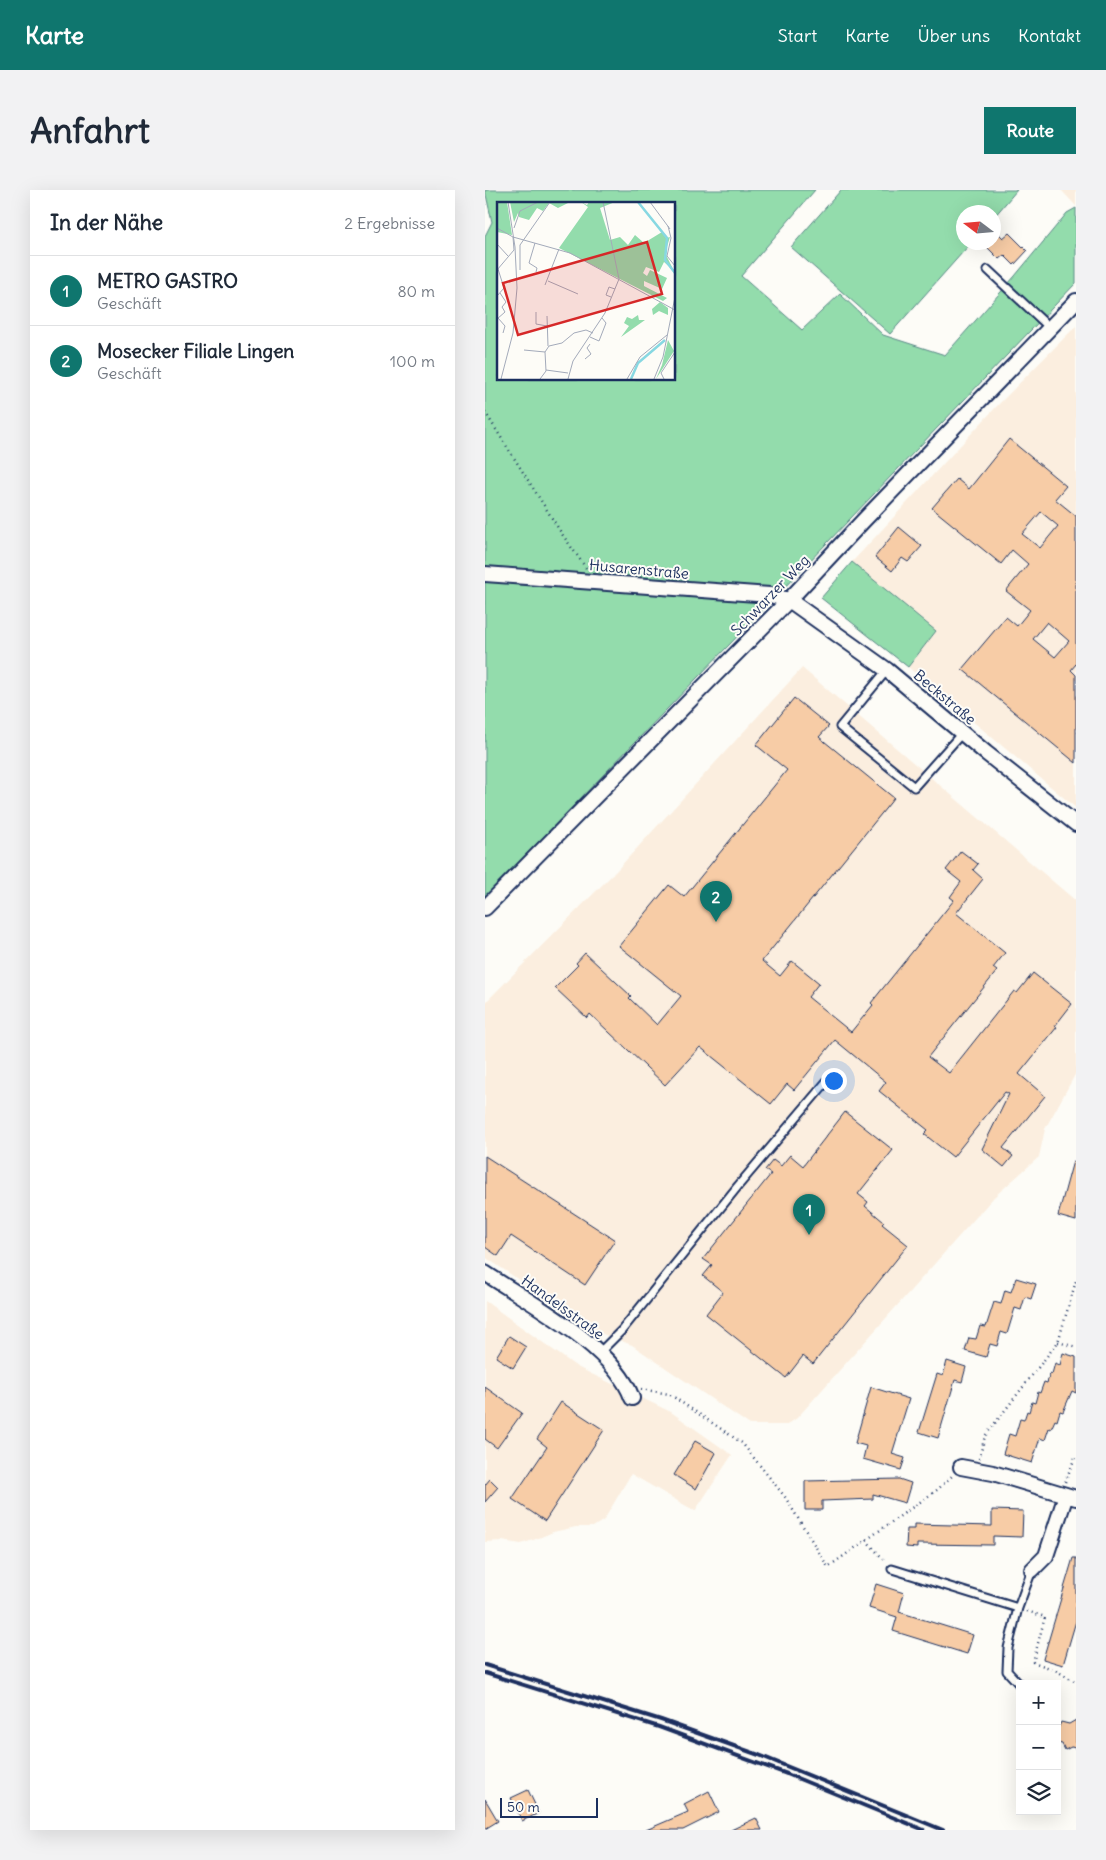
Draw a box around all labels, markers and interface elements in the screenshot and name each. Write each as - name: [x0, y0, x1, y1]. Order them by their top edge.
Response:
- text: Karte: [25, 20, 84, 50]
- text: Start: [778, 24, 817, 47]
- text: Karte: [845, 24, 890, 47]
- text: Über uns: [918, 24, 990, 47]
- text: Kontakt: [1018, 24, 1081, 47]
- button: Route: [984, 107, 1076, 154]
- text: Anfahrt: [30, 108, 150, 152]
- inset map: [497, 202, 675, 380]
- north arrow: [956, 205, 1001, 250]
- text: In der Nähe: [50, 209, 163, 236]
- text: 2 Ergebnisse: [344, 213, 435, 233]
- text: METRO GASTRO: [97, 269, 238, 293]
- text: 1: [63, 281, 69, 301]
- text: 80 m: [397, 281, 435, 301]
- text: Geschäft: [97, 293, 162, 313]
- text: Mosecker Filiale Lingen: [97, 339, 294, 363]
- text: 2: [62, 351, 70, 371]
- text: 100 m: [390, 351, 435, 371]
- text: Geschäft: [97, 363, 162, 383]
- street label: Schwarzer Weg: [727, 551, 813, 639]
- street label: Husarenstraße: [588, 555, 690, 583]
- street label: Beckstraße: [910, 665, 980, 729]
- pin: 2: [700, 881, 732, 922]
- your location: [821, 1068, 847, 1094]
- pin: 1: [793, 1194, 825, 1235]
- street label: Handelsstraße: [518, 1271, 608, 1343]
- map controls: [1016, 1680, 1061, 1815]
- button: +: [1016, 1680, 1061, 1725]
- button: −: [1016, 1725, 1061, 1770]
- button: layers: [1016, 1770, 1061, 1815]
- scale bar: [500, 1795, 597, 1818]
- text: 50 m: [507, 1798, 540, 1816]

